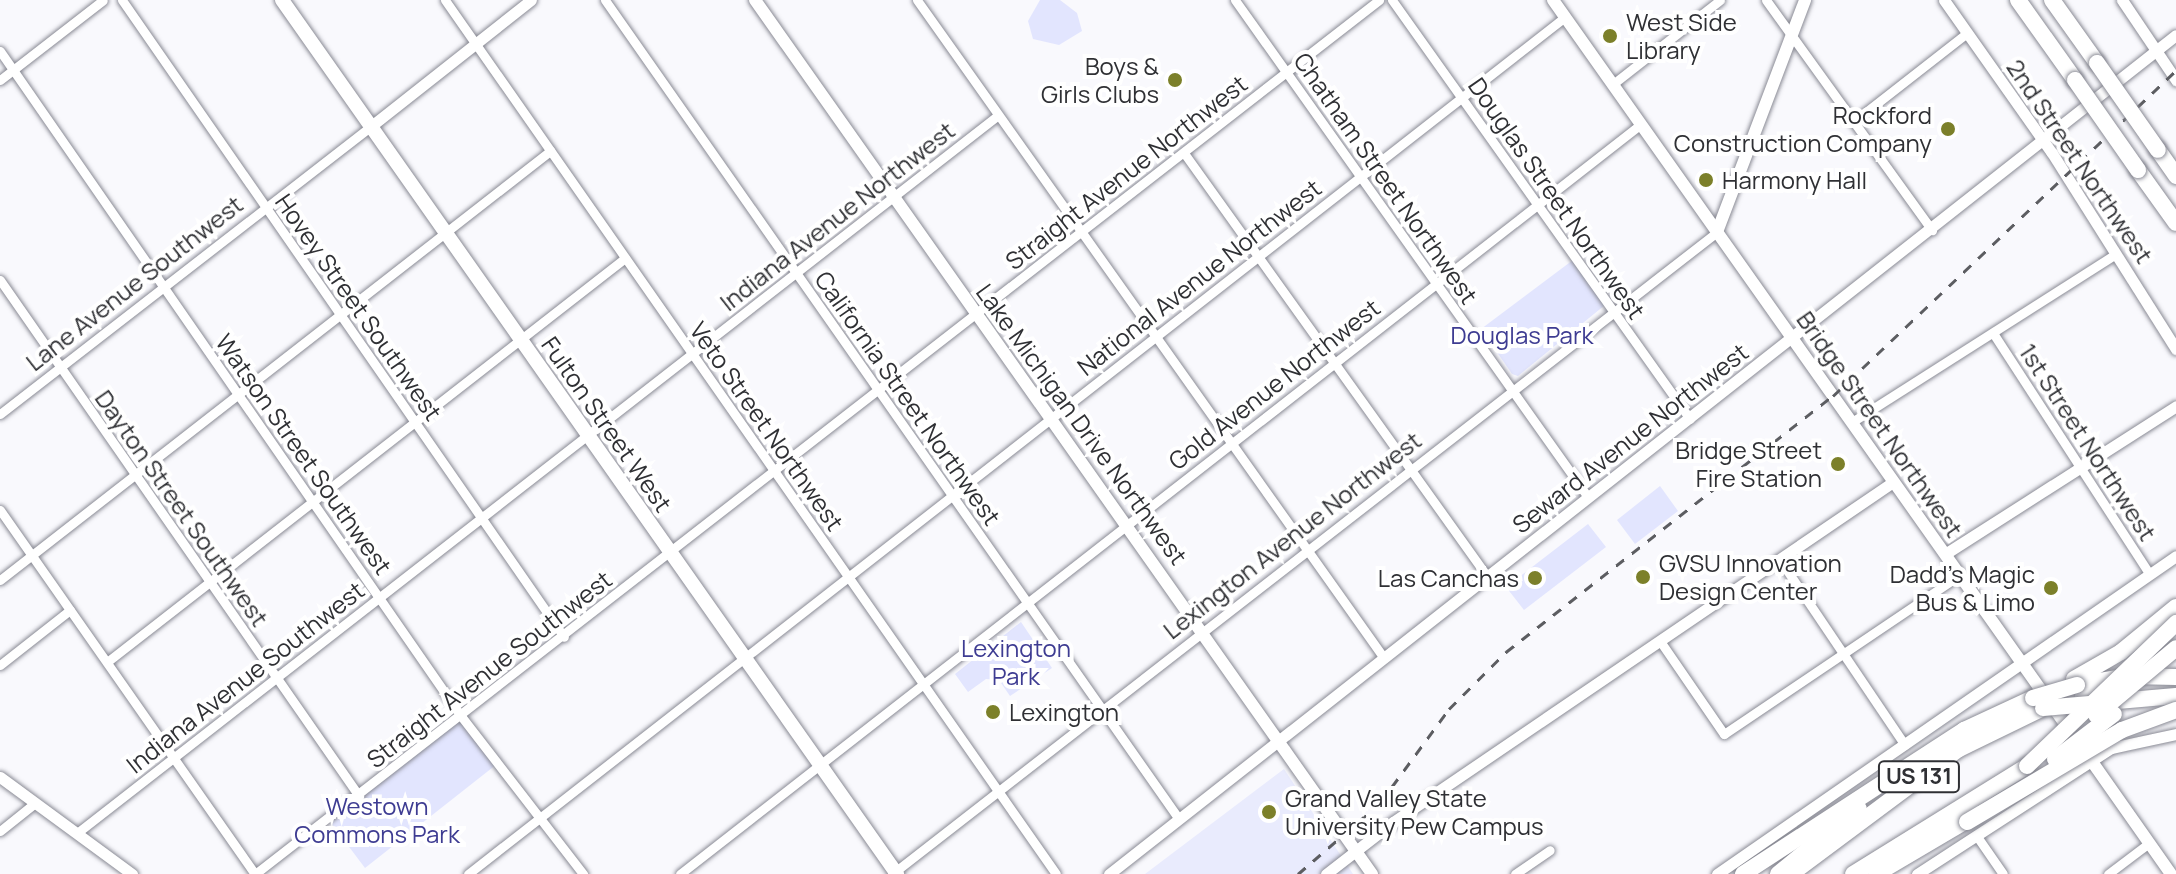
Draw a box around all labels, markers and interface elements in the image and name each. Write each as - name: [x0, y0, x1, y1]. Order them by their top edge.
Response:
- place label: West Side Library: [1626, 8, 1737, 64]
- marker: West Side Library: [1601, 27, 1619, 45]
- street label: Chatham Street Northwest: [1288, 47, 1484, 309]
- place label: Boys & Girls Clubs: [1041, 52, 1159, 108]
- street label: 2nd Street Northwest: [2001, 54, 2159, 268]
- street label: Straight Avenue Northwest: [999, 69, 1253, 275]
- marker: Boys & Girls Clubs: [1166, 71, 1184, 89]
- street label: Douglas Street Northwest: [1463, 72, 1651, 324]
- place label: Rockford Construction Company: [1674, 101, 1932, 157]
- street label: Indiana Avenue Northwest: [714, 116, 960, 316]
- marker: Rockford Construction Company: [1939, 120, 1957, 138]
- place label: Harmony Hall: [1722, 166, 1867, 194]
- marker: Harmony Hall: [1697, 171, 1715, 189]
- street label: National Avenue Northwest: [1071, 173, 1327, 381]
- street label: Hovey Street Southwest: [270, 188, 448, 426]
- street label: Lane Avenue Southwest: [20, 190, 248, 376]
- street label: California Street Northwest: [809, 266, 1007, 530]
- street label: Lake Michigan Drive Northwest: [970, 278, 1194, 570]
- street label: Gold Avenue Northwest: [1163, 293, 1385, 475]
- street label: Bridge Street Northwest: [1791, 306, 1969, 542]
- street label: Veto Street Northwest: [684, 316, 850, 536]
- park label: Douglas Park: [1451, 321, 1593, 349]
- street label: Watson Street Southwest: [210, 328, 398, 580]
- street label: Fulton Street West: [536, 331, 678, 517]
- street label: Seward Avenue Northwest: [1506, 337, 1754, 539]
- street label: 1st Street Northwest: [2014, 338, 2162, 546]
- street label: Dayton Street Southwest: [90, 385, 274, 631]
- street label: Lexington Avenue Northwest: [1157, 425, 1427, 645]
- place label: Bridge Street Fire Station: [1675, 436, 1822, 492]
- marker: Bridge Street Fire Station: [1829, 455, 1847, 473]
- place label: GVSU Innovation Design Center: [1659, 549, 1842, 605]
- place label: Dadd's Magic Bus & Limo: [1890, 560, 2035, 616]
- street label: Straight Avenue Southwest: [361, 564, 617, 774]
- place label: Las Canchas: [1378, 564, 1519, 592]
- marker: GVSU Innovation Design Center: [1634, 568, 1652, 586]
- marker: Las Canchas: [1526, 569, 1544, 587]
- street label: Indiana Avenue Southwest: [120, 575, 370, 779]
- marker: Dadd's Magic Bus & Limo: [2042, 579, 2060, 597]
- park label: Lexington Park: [961, 634, 1071, 690]
- place label: Lexington: [1009, 698, 1119, 726]
- marker: Lexington: [984, 703, 1002, 721]
- road number: US 131: [1877, 759, 1961, 795]
- place label: Grand Valley State University Pew Campus: [1285, 784, 1544, 840]
- park label: Westown Commons Park: [294, 792, 460, 848]
- marker: Grand Valley State University Pew Campus: [1260, 803, 1278, 821]

